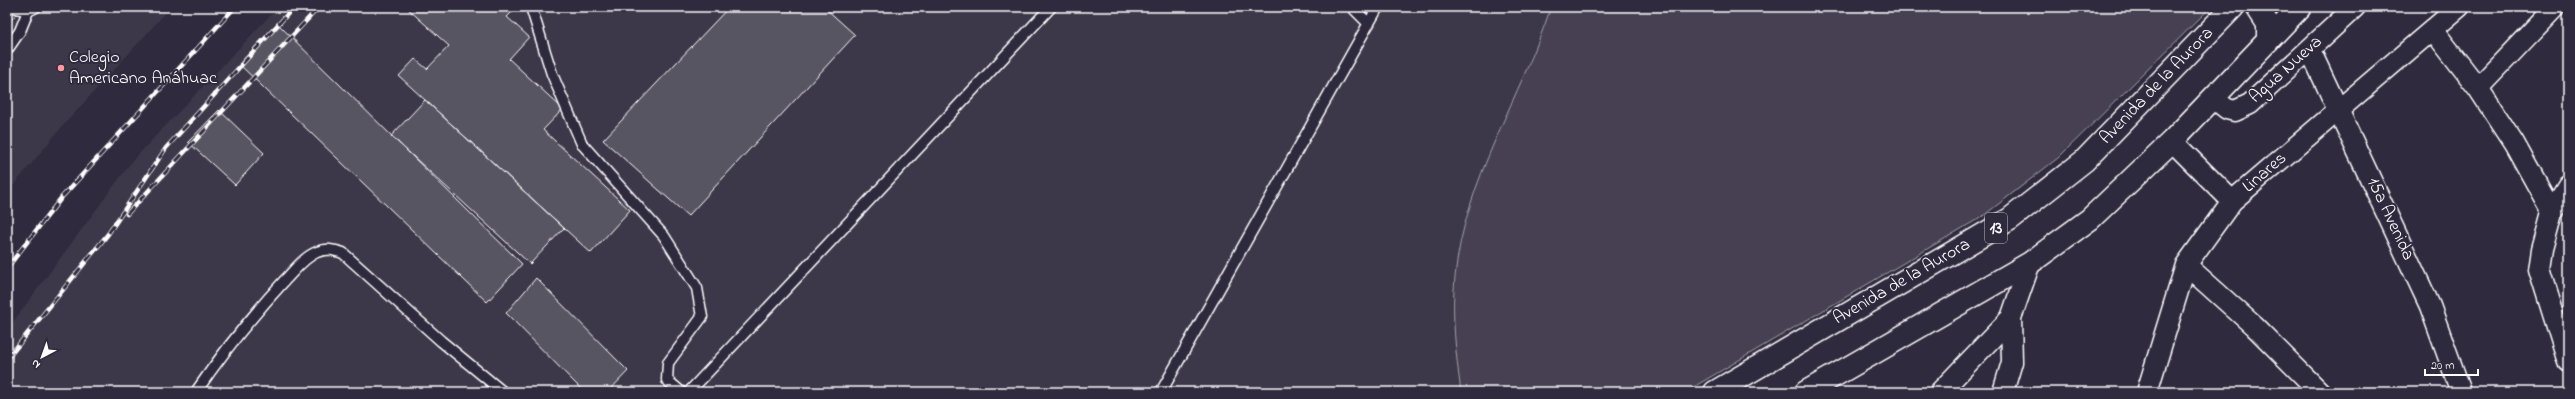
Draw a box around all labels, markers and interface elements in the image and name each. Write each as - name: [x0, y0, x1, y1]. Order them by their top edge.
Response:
- street label: Avenida de la Aurora: [2094, 21, 2220, 151]
- street label: Agua Nueva: [2244, 30, 2329, 111]
- place label: Colegio Americano Anáhuac: [69, 45, 217, 92]
- marker: Colegio Americano Anáhuac: [56, 63, 66, 73]
- street label: Linares: [2237, 146, 2293, 200]
- street label: 15a Avenida: [2359, 173, 2421, 265]
- road number: 13: [1985, 213, 2007, 243]
- street label: Avenida de la Aurora: [1829, 232, 1975, 332]
- north arrow: [22, 337, 62, 377]
- scale bar: [2425, 351, 2478, 377]
- text: N: [28, 355, 44, 372]
- text: 20 m: [2431, 357, 2454, 375]

